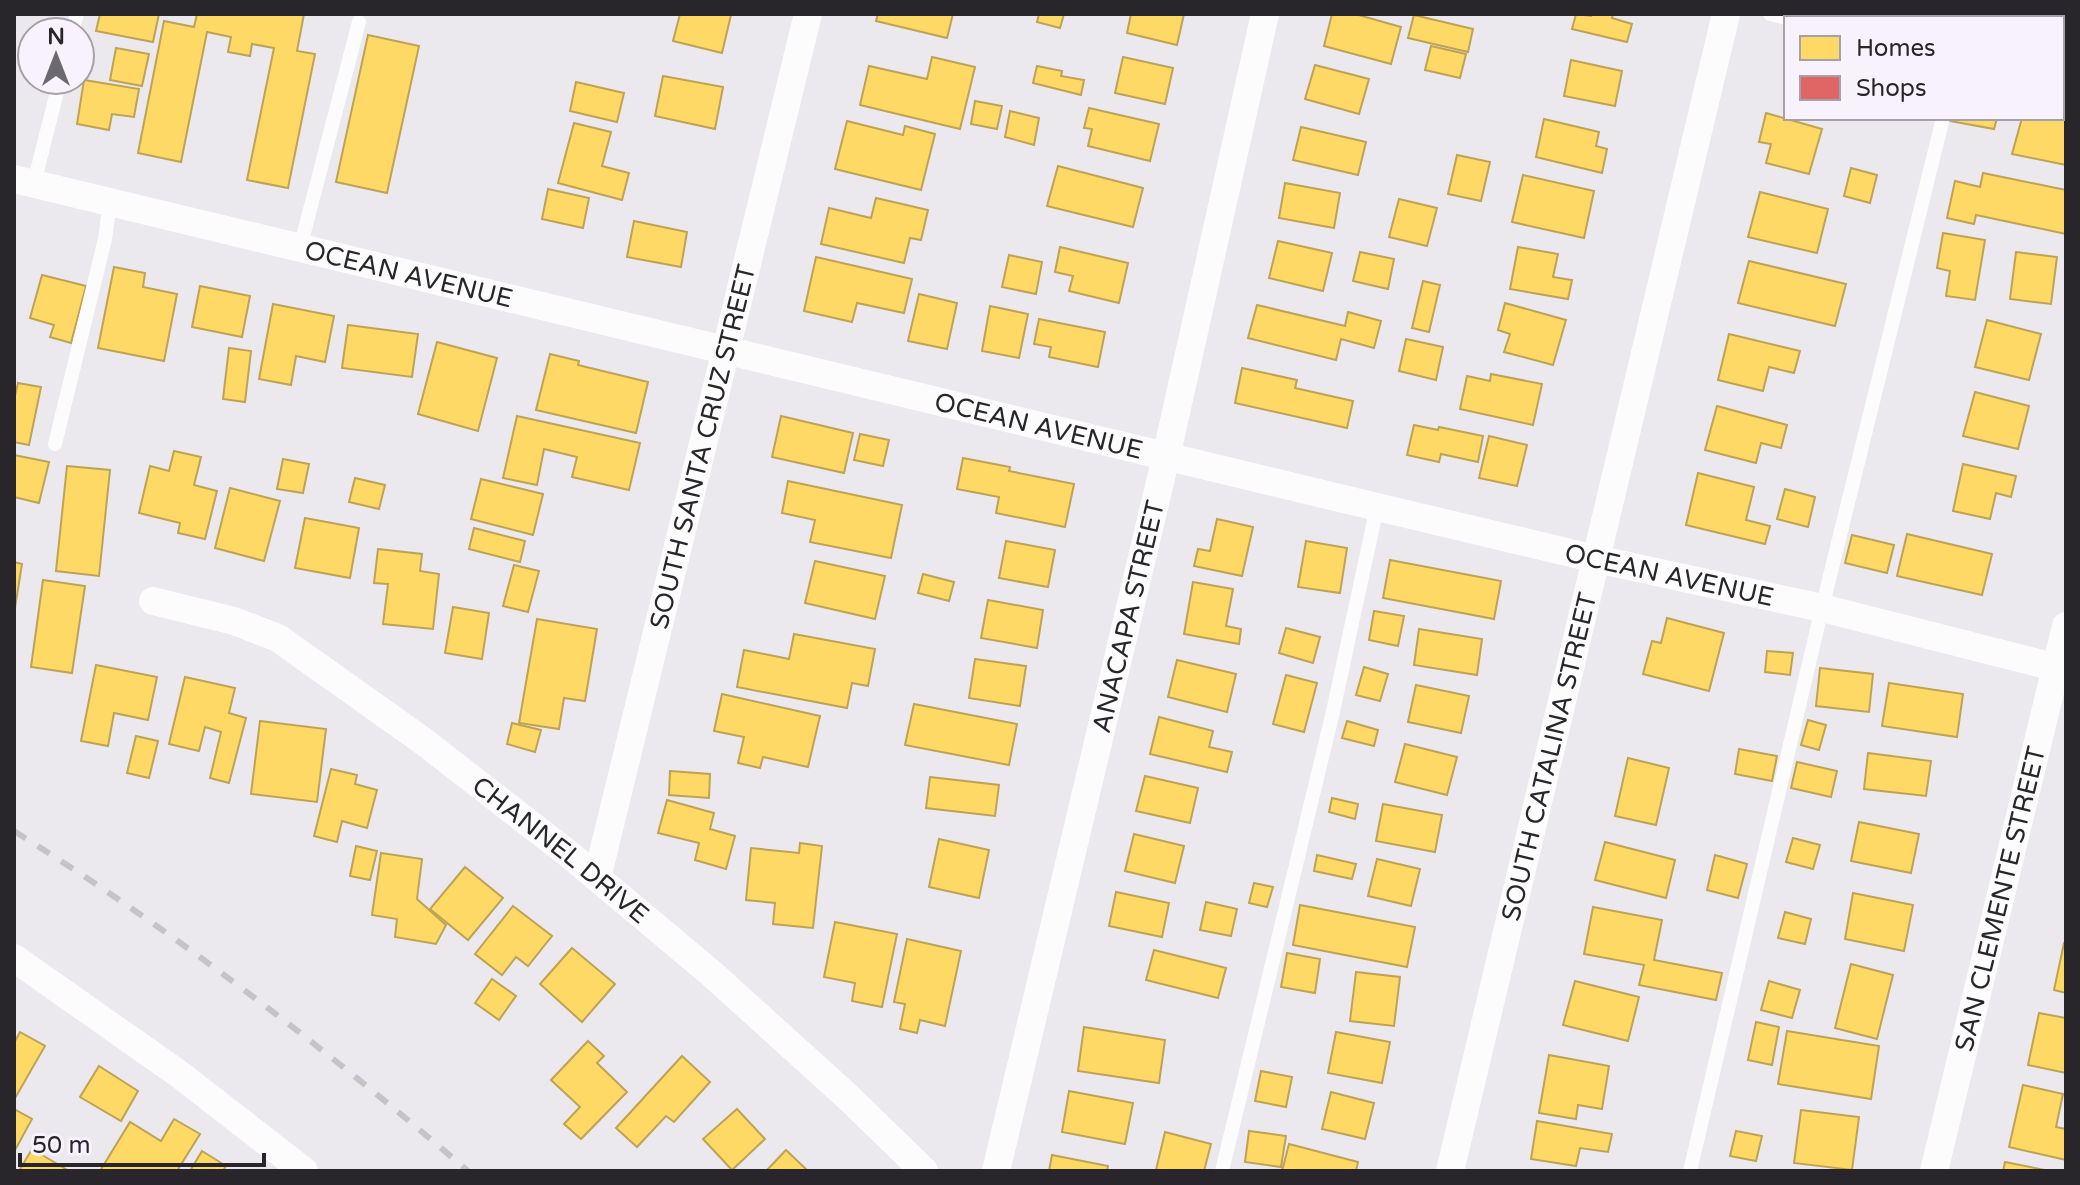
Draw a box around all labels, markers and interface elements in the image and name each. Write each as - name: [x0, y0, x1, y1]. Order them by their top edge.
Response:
- north arrow: [16, 16, 96, 96]
- legend: [1784, 16, 2064, 120]
- text: N: [47, 24, 65, 50]
- text: Homes: [1856, 34, 1936, 63]
- text: Shops: [1856, 74, 1926, 103]
- street label: OCEAN AVENUE: [301, 234, 516, 314]
- street label: SOUTH SANTA CRUZ STREET: [643, 261, 762, 632]
- street label: OCEAN AVENUE: [931, 386, 1146, 466]
- street label: ANACAPA STREET: [1086, 497, 1171, 736]
- street label: OCEAN AVENUE: [1562, 537, 1777, 613]
- street label: SOUTH CATALINA STREET: [1495, 589, 1603, 924]
- street label: SAN CLEMENTE STREET: [1948, 743, 2052, 1055]
- street label: CHANNEL DRIVE: [466, 770, 655, 930]
- scale bar: [20, 1117, 264, 1167]
- text: 50 m: [32, 1131, 90, 1160]

